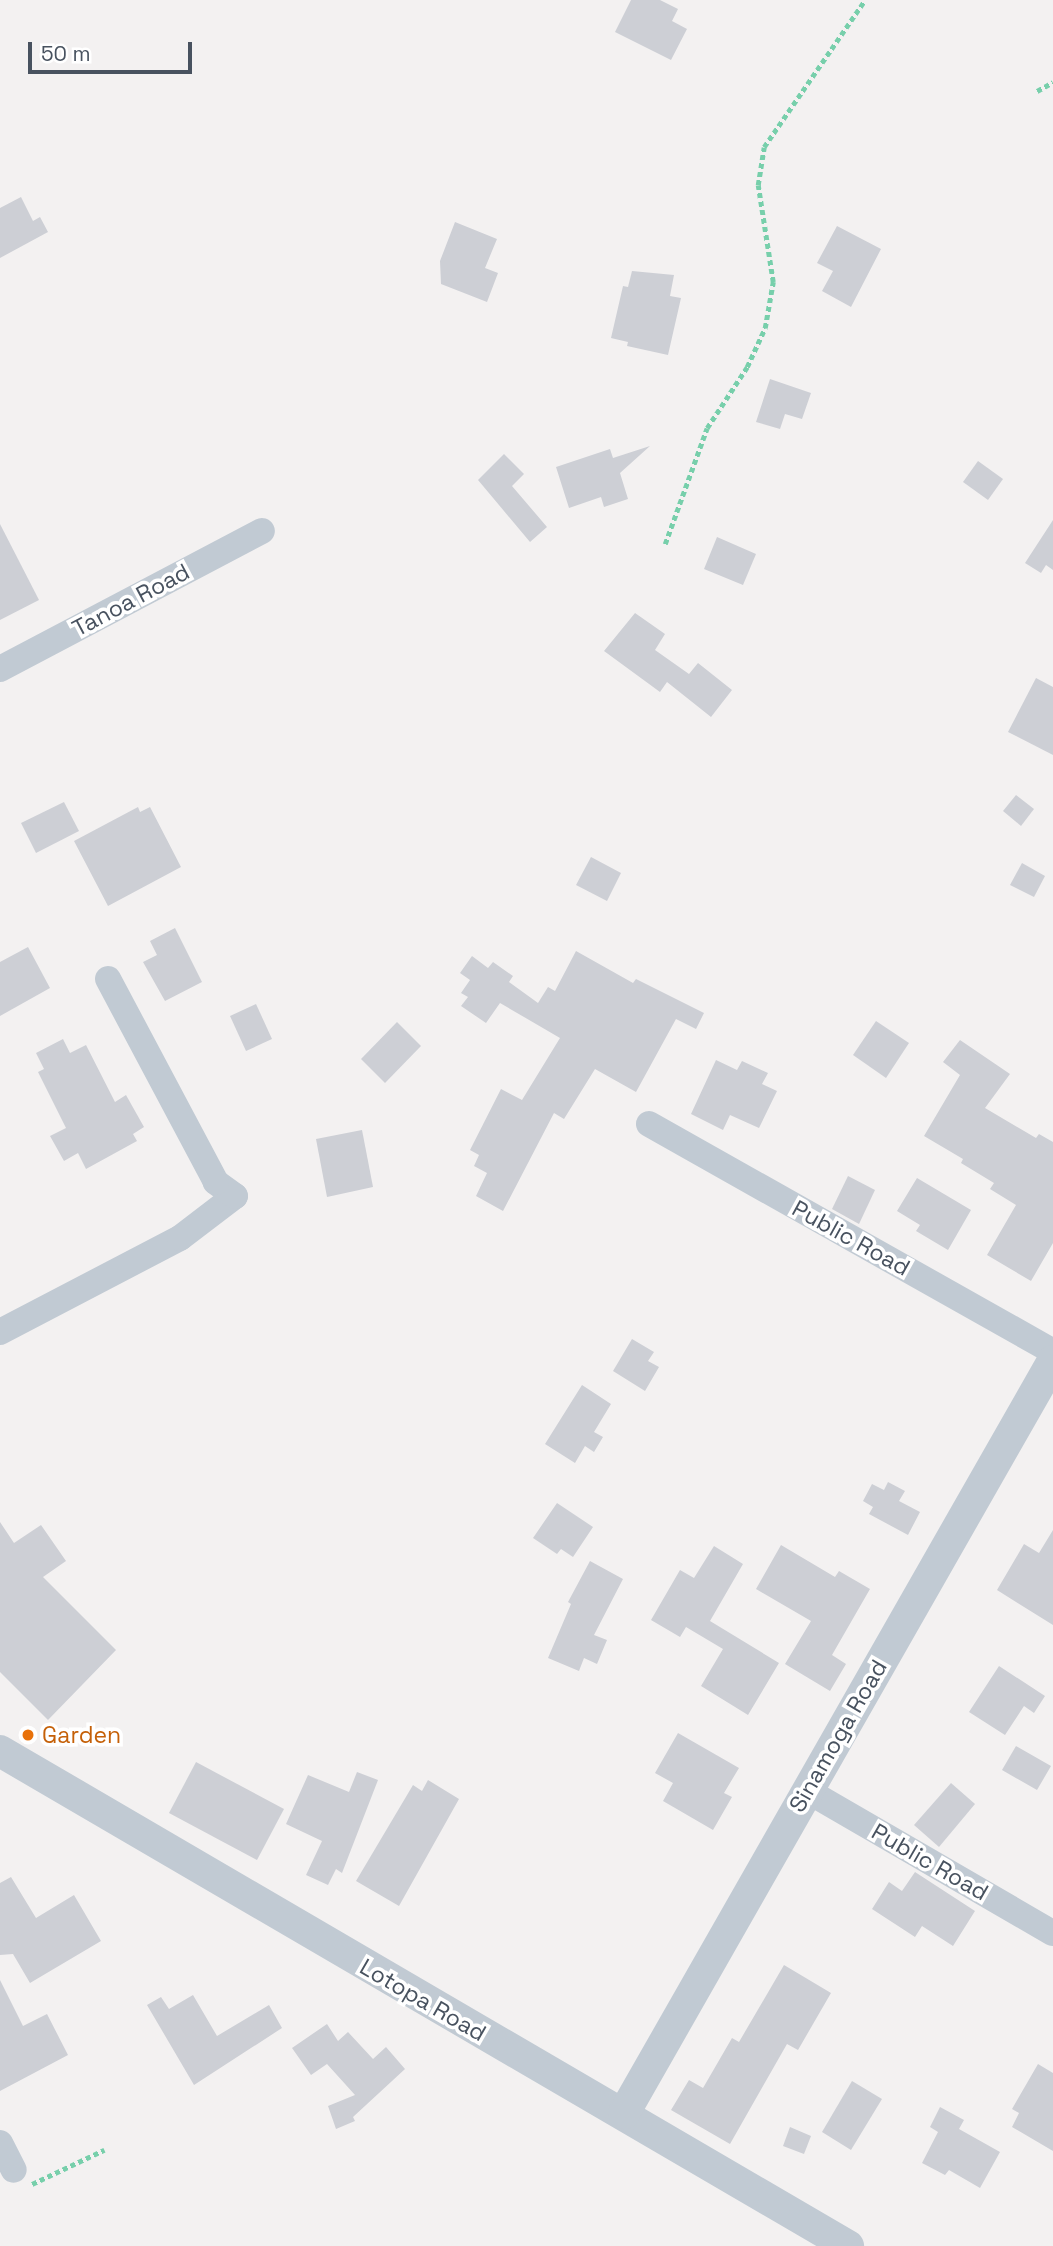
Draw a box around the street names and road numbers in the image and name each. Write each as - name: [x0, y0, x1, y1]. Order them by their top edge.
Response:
- street label: Tanoa Road: [68, 558, 194, 642]
- street label: Public Road: [787, 1194, 915, 1282]
- street label: Sinamoga Road: [783, 1655, 893, 1817]
- street label: Public Road: [867, 1818, 993, 1906]
- street label: Lotopa Road: [355, 1953, 491, 2047]

